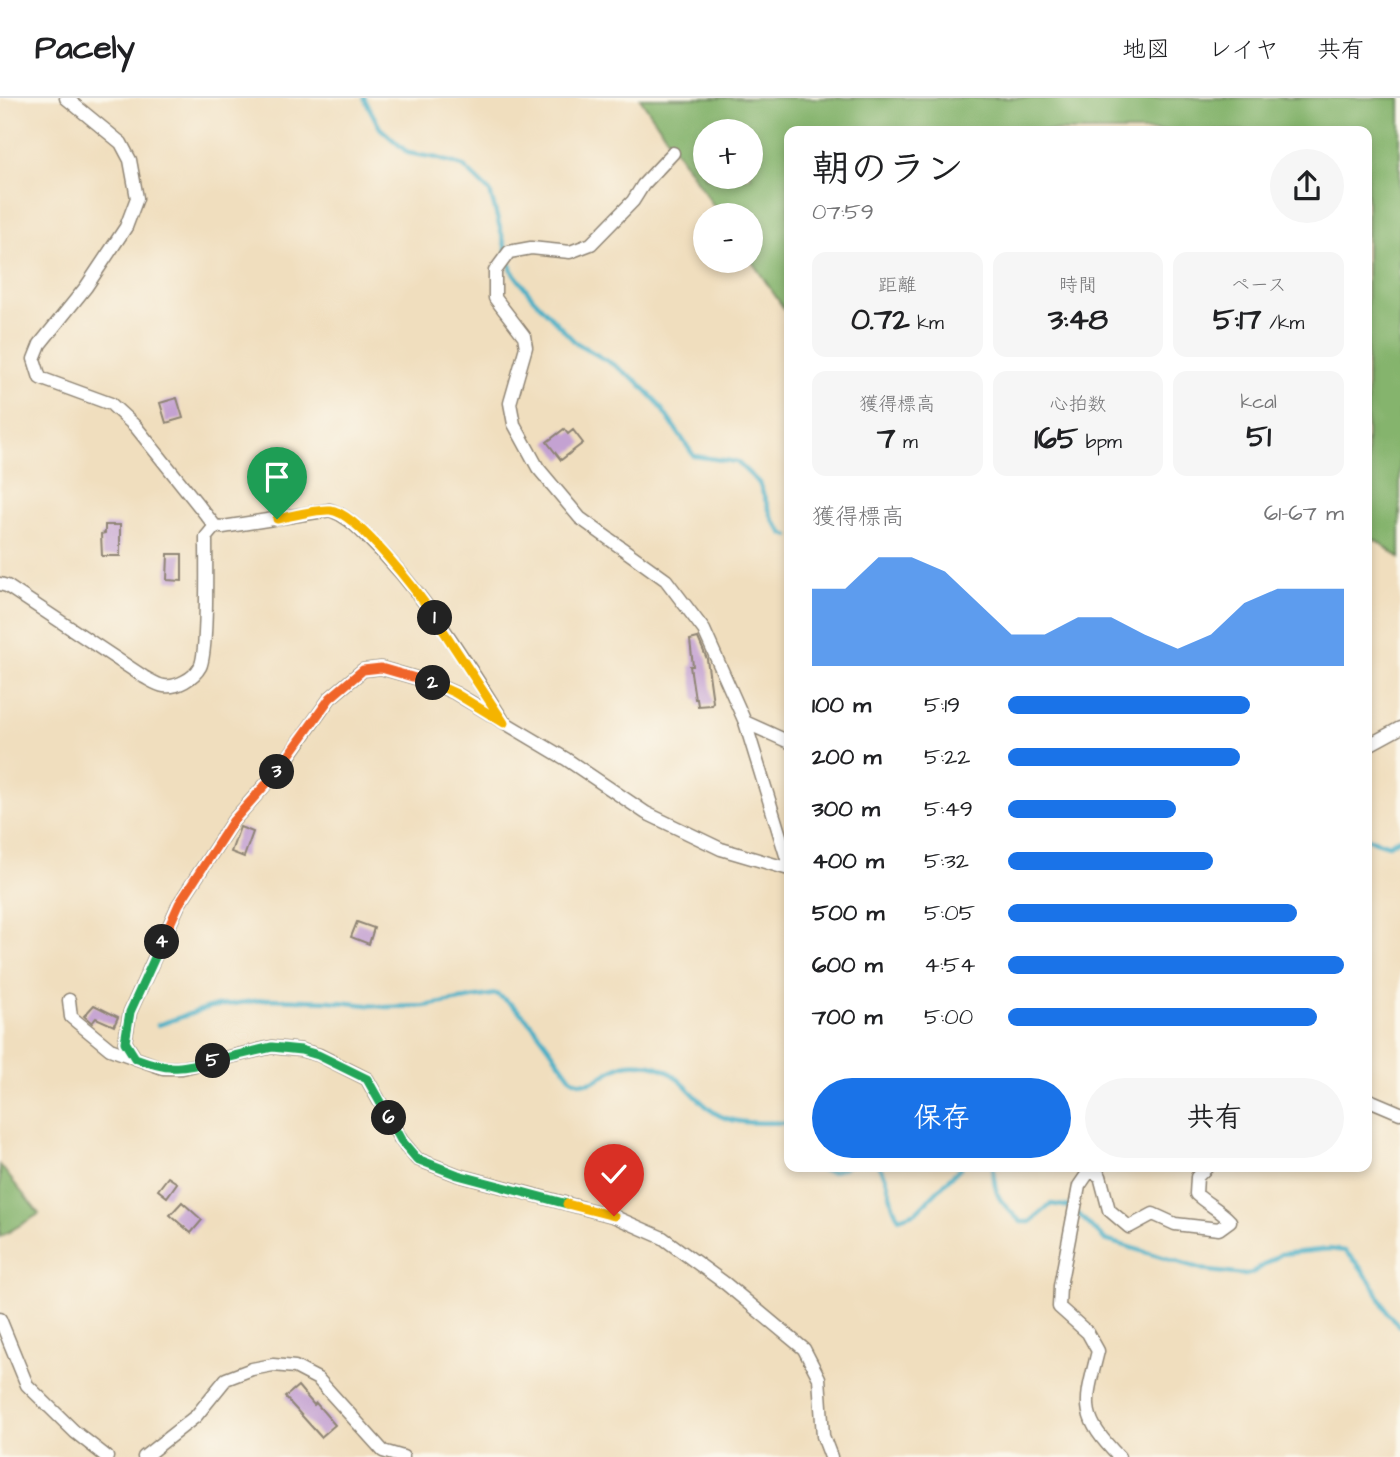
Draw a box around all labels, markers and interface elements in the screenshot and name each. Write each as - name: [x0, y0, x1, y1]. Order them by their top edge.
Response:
- text: Pacely: [35, 25, 135, 71]
- text: 地図: [1122, 33, 1170, 67]
- text: レイヤ: [1208, 33, 1279, 67]
- text: 共有: [1317, 33, 1365, 67]
- map controls: [693, 119, 763, 273]
- button: +: [693, 119, 763, 189]
- text: 朝のラン: [812, 144, 964, 196]
- button: share: [1270, 149, 1344, 223]
- text: 07:59: [812, 196, 874, 228]
- button: −: [693, 203, 763, 273]
- text: 距離: [878, 272, 916, 299]
- text: 時間: [1059, 272, 1097, 299]
- text: ペース: [1231, 272, 1287, 299]
- text: 0.72: [851, 299, 910, 341]
- text: 3:48: [1048, 299, 1108, 341]
- text: 5:17: [1213, 299, 1262, 341]
- text: km: [910, 310, 944, 337]
- text: /km: [1262, 310, 1304, 337]
- text: kcal: [1240, 389, 1277, 416]
- text: 獲得標高: [859, 391, 935, 418]
- text: 心拍数: [1049, 391, 1107, 418]
- text: 51: [1246, 416, 1271, 458]
- text: 7: [877, 418, 895, 460]
- text: 165: [1034, 418, 1078, 460]
- text: m: [895, 429, 918, 456]
- text: bpm: [1078, 429, 1122, 456]
- pin: [247, 447, 307, 519]
- icon: arrive: [258, 458, 296, 496]
- text: 61–67 m: [1264, 497, 1344, 529]
- text: 獲得標高: [812, 501, 904, 533]
- pin: 1: [418, 601, 452, 636]
- text: 1: [433, 604, 436, 631]
- pin: 2: [416, 666, 450, 700]
- text: 2: [427, 669, 438, 696]
- text: 100 m: [812, 689, 871, 721]
- text: 5:19: [924, 689, 960, 721]
- text: 200 m: [812, 741, 881, 773]
- text: 5:22: [924, 741, 970, 773]
- pin: 3: [260, 754, 294, 790]
- text: 3: [272, 758, 281, 785]
- text: 300 m: [812, 793, 880, 825]
- text: 5:49: [924, 793, 973, 825]
- text: 400 m: [812, 845, 884, 877]
- text: 5:32: [924, 845, 969, 877]
- text: 500 m: [812, 897, 884, 929]
- text: 5:05: [924, 897, 975, 929]
- pin: 4: [144, 924, 180, 960]
- text: 4: [155, 928, 168, 955]
- text: 600 m: [812, 949, 883, 981]
- text: 4:54: [924, 949, 975, 981]
- text: 700 m: [812, 1001, 882, 1033]
- text: 5:00: [924, 1001, 973, 1033]
- pin: 5: [196, 1044, 230, 1079]
- text: 5: [206, 1047, 219, 1074]
- button: 保存: [812, 1078, 1071, 1158]
- button: 共有: [1085, 1078, 1344, 1158]
- pin: 6: [372, 1100, 406, 1136]
- text: 6: [383, 1104, 394, 1131]
- pin: [584, 1144, 644, 1216]
- icon: check: [595, 1155, 633, 1193]

